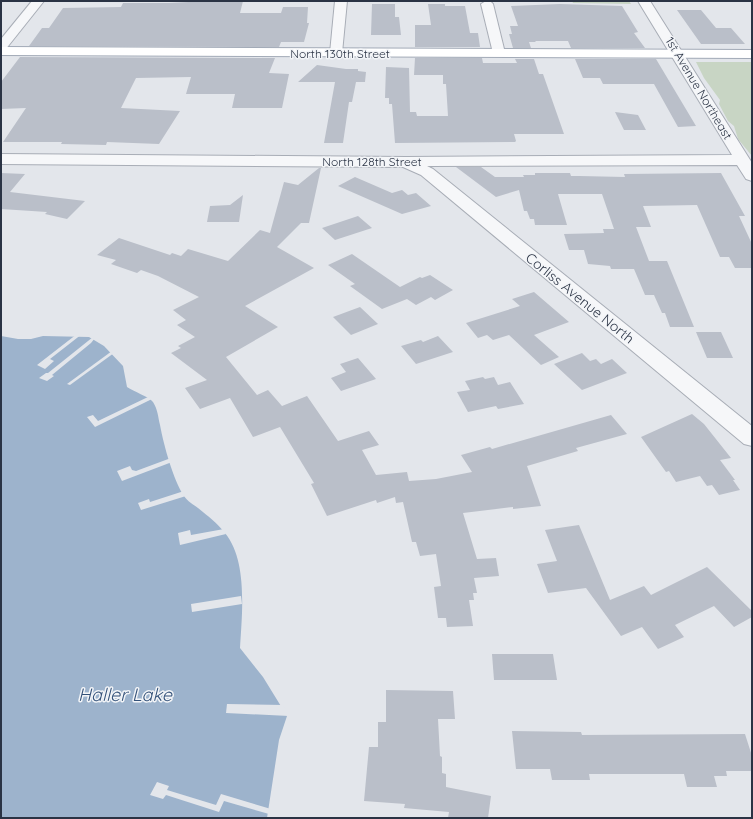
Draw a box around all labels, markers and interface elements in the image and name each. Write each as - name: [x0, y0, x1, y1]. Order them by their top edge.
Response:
- street label: 1st Avenue Northeast: [662, 34, 736, 142]
- street label: North 130th Street: [290, 46, 390, 61]
- street label: North 128th Street: [322, 154, 422, 169]
- street label: Corliss Avenue North: [522, 249, 638, 347]
- water label: Haller Lake: [78, 683, 173, 706]

